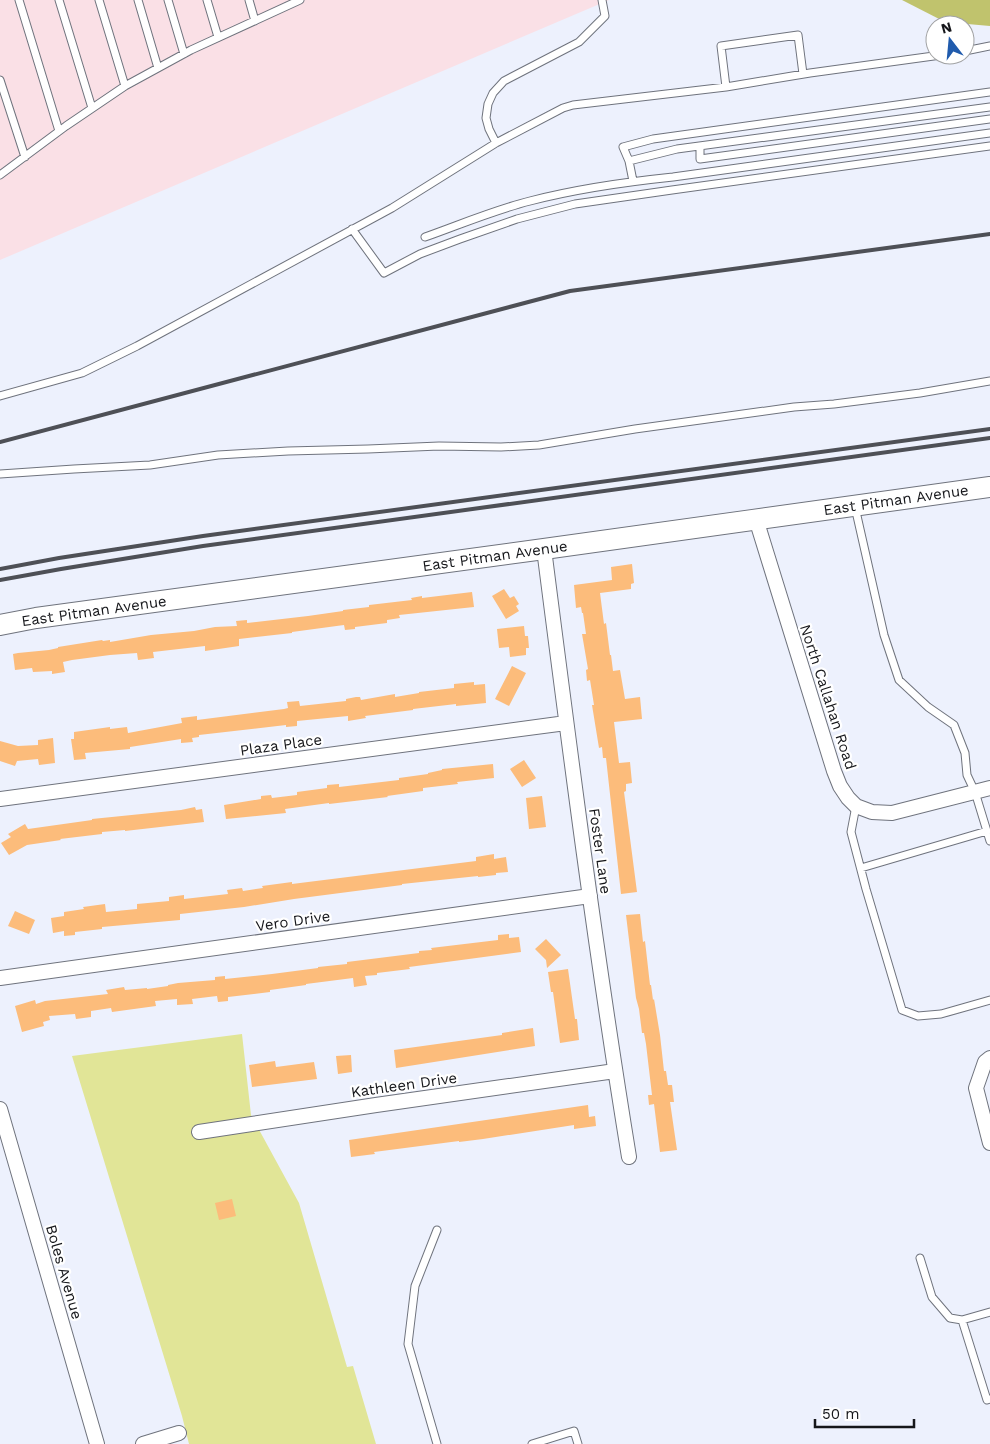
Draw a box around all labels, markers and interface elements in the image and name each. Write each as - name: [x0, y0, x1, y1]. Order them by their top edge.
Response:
- north arrow: [925, 15, 975, 65]
- text: N: [939, 18, 954, 37]
- street label: East Pitman Avenue: [822, 481, 970, 519]
- street label: East Pitman Avenue: [421, 537, 569, 575]
- street label: East Pitman Avenue: [20, 592, 168, 630]
- street label: North Callahan Road: [796, 622, 860, 772]
- street label: Plaza Place: [239, 730, 323, 760]
- street label: Foster Lane: [585, 807, 615, 895]
- street label: Vero Drive: [255, 907, 331, 935]
- street label: Kathleen Drive: [350, 1069, 458, 1101]
- street label: Boles Avenue: [42, 1223, 86, 1321]
- scale bar: [815, 1396, 914, 1428]
- text: 50 m: [822, 1405, 859, 1423]

